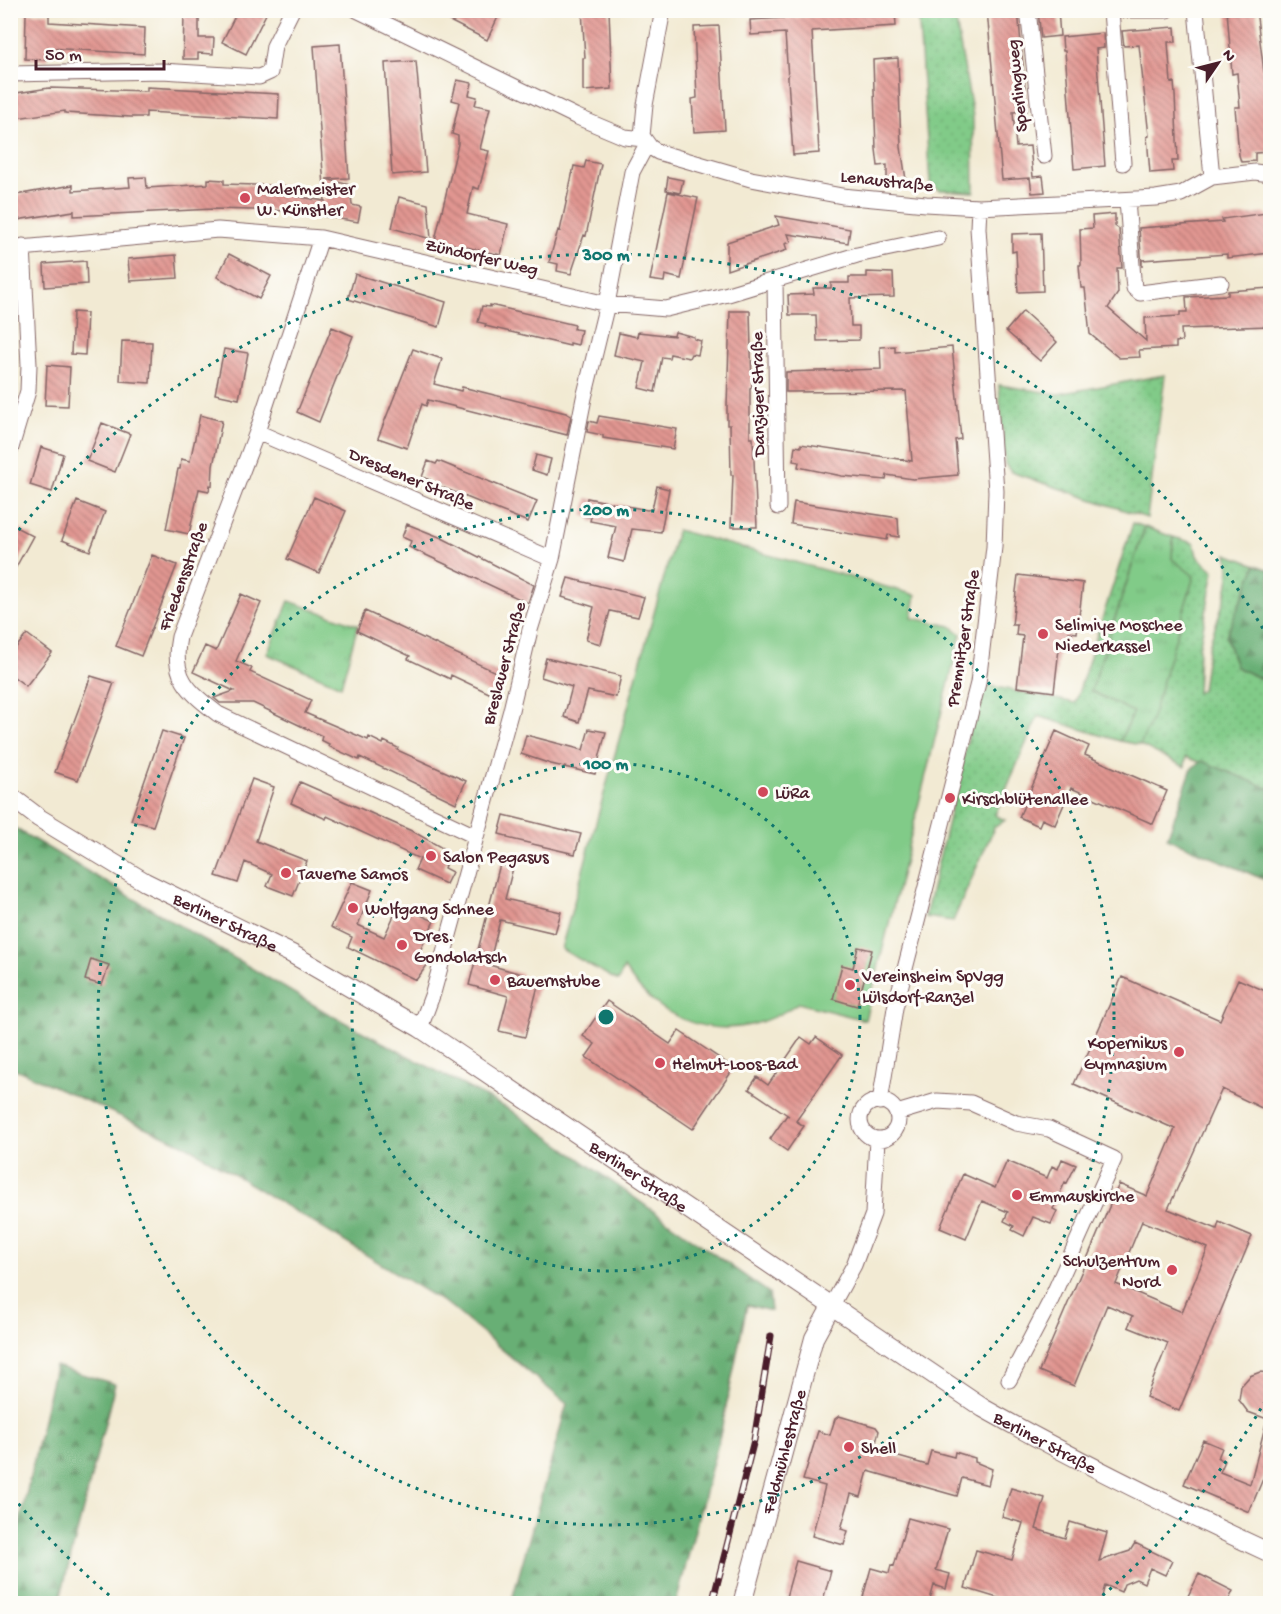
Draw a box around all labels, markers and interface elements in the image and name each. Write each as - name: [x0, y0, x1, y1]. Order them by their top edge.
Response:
- scale bar: [36, 33, 164, 71]
- north arrow: [1188, 33, 1248, 93]
- street label: Sperlingweg: [1003, 38, 1034, 133]
- text: 50 m: [45, 46, 82, 67]
- text: N: [1217, 47, 1239, 67]
- street label: Lenaustraße: [839, 167, 935, 198]
- place label: Malermeister W. Künstler: [257, 180, 356, 222]
- marker: Malermeister W. Künstler: [238, 191, 252, 205]
- street label: Zündorfer Weg: [423, 235, 540, 282]
- text: 300 m: [582, 246, 630, 267]
- street label: Danziger Straße: [748, 331, 771, 457]
- street label: Dresdener Straße: [344, 444, 478, 517]
- text: 200 m: [583, 501, 629, 522]
- street label: Friedensstraße: [155, 519, 214, 635]
- street label: Premnitzer Straße: [943, 568, 986, 709]
- street label: Breslauer Straße: [479, 599, 532, 728]
- place label: Selimiye Moschee Niederkassel: [1055, 616, 1183, 658]
- marker: Selimiye Moschee Niederkassel: [1036, 627, 1050, 641]
- text: 100 m: [583, 755, 629, 776]
- place label: LüRa: [775, 784, 810, 805]
- marker: LüRa: [756, 785, 770, 799]
- place label: Kirschblütenallee: [962, 790, 1089, 811]
- marker: Kirschblütenallee: [943, 791, 957, 805]
- place label: Salon Pegasus: [443, 848, 550, 869]
- marker: Salon Pegasus: [424, 849, 438, 863]
- place label: Taverne Samos: [297, 865, 409, 886]
- marker: Taverne Samos: [279, 866, 293, 880]
- street label: Berliner Straße: [168, 889, 281, 958]
- place label: Wolfgang Schnee: [365, 900, 494, 921]
- marker: Wolfgang Schnee: [346, 901, 360, 915]
- place label: Dres. Gondolatsch: [413, 927, 507, 969]
- marker: Dres. Gondolatsch: [395, 938, 409, 952]
- place label: Vereinsheim SpVgg Lülsdorf-Ranzel: [861, 967, 1004, 1009]
- place label: Bauernstube: [506, 972, 601, 993]
- marker: Bauernstube: [488, 973, 502, 987]
- marker: Vereinsheim SpVgg Lülsdorf-Ranzel: [843, 978, 857, 992]
- centre of rings: [596, 1007, 616, 1027]
- place label: Kopernikus Gymnasium: [1084, 1034, 1168, 1076]
- marker: Kopernikus Gymnasium: [1172, 1045, 1186, 1059]
- place label: Helmut-Loos-Bad: [672, 1055, 799, 1076]
- marker: Helmut-Loos-Bad: [653, 1056, 667, 1070]
- street label: Berliner Straße: [584, 1137, 691, 1219]
- place label: Emmauskirche: [1029, 1187, 1135, 1208]
- marker: Emmauskirche: [1010, 1188, 1024, 1202]
- place label: Schulzentrum Nord: [1063, 1252, 1161, 1294]
- marker: Schulzentrum Nord: [1165, 1263, 1179, 1277]
- street label: Feldmühlestraße: [759, 1387, 813, 1518]
- street label: Berliner Straße: [988, 1407, 1100, 1480]
- place label: Shell: [861, 1439, 896, 1460]
- marker: Shell: [842, 1440, 856, 1454]

